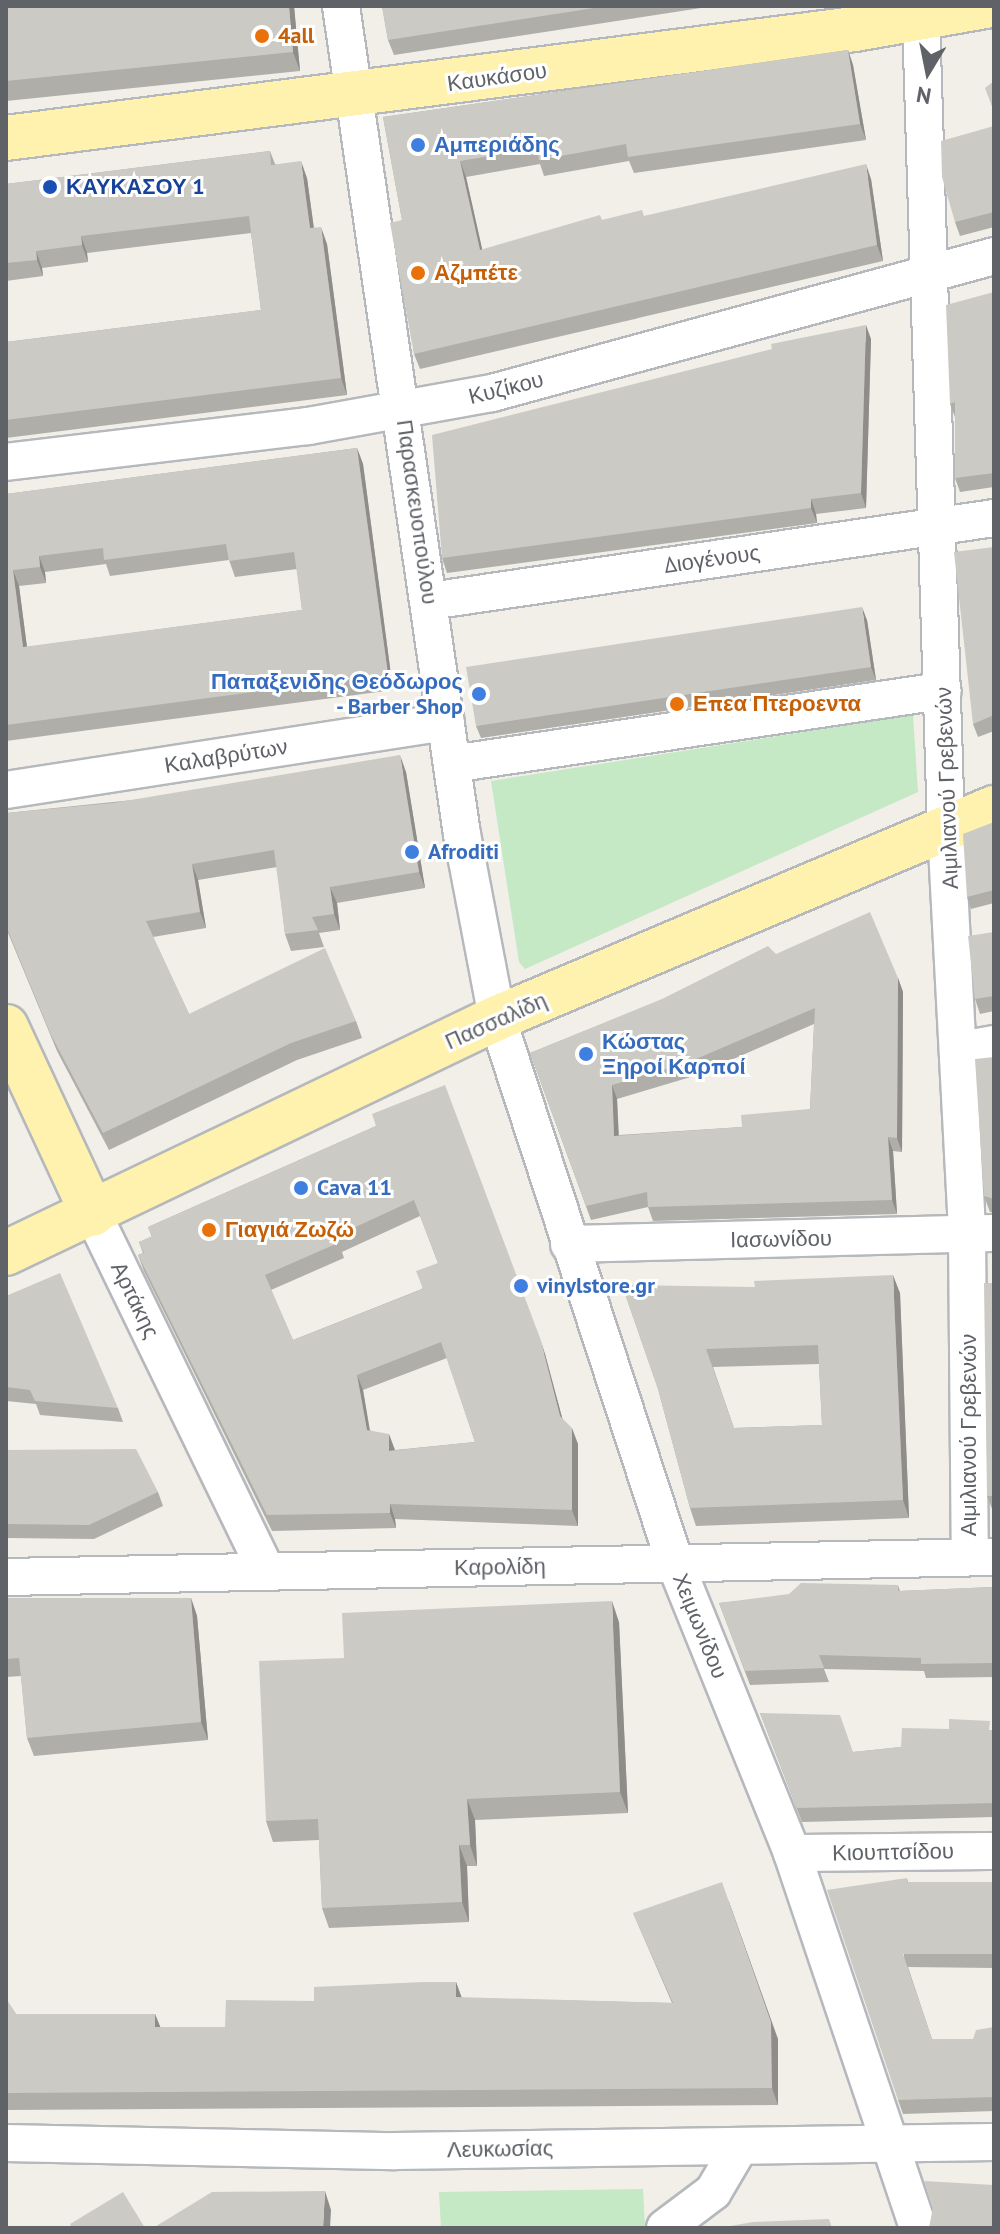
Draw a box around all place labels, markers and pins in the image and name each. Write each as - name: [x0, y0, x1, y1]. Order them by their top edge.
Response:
- place label: 4all: [278, 23, 314, 49]
- marker: 4all: [253, 27, 271, 45]
- place label: Αμπεριάδης: [434, 132, 560, 158]
- marker: Αμπεριάδης: [409, 136, 427, 154]
- place label: ΚΑΥΚΑΣΟΥ 1: [66, 174, 205, 200]
- marker: ΚΑΥΚΑΣΟΥ 1: [41, 178, 59, 196]
- place label: Αζμπέτε: [434, 260, 518, 286]
- marker: Αζμπέτε: [409, 264, 427, 282]
- place label: Παπαξενιδης Θεόδωρος - Barber Shop: [211, 668, 463, 720]
- marker: Παπαξενιδης Θεόδωρος - Barber Shop: [470, 685, 488, 703]
- place label: Επεα Πτεροεντα: [693, 691, 861, 717]
- marker: Επεα Πτεροεντα: [668, 695, 686, 713]
- place label: Afroditi: [428, 839, 499, 865]
- marker: Afroditi: [403, 843, 421, 861]
- place label: Κώστας Ξηροί Καρποί: [602, 1028, 746, 1080]
- marker: Κώστας Ξηροί Καρποί: [577, 1045, 595, 1063]
- place label: Cava 11: [317, 1175, 392, 1201]
- marker: Cava 11: [292, 1179, 310, 1197]
- place label: Γιαγιά Ζωζώ: [225, 1217, 354, 1243]
- marker: Γιαγιά Ζωζώ: [200, 1221, 218, 1239]
- place label: vinylstore.gr: [537, 1273, 655, 1299]
- marker: vinylstore.gr: [512, 1277, 530, 1295]

